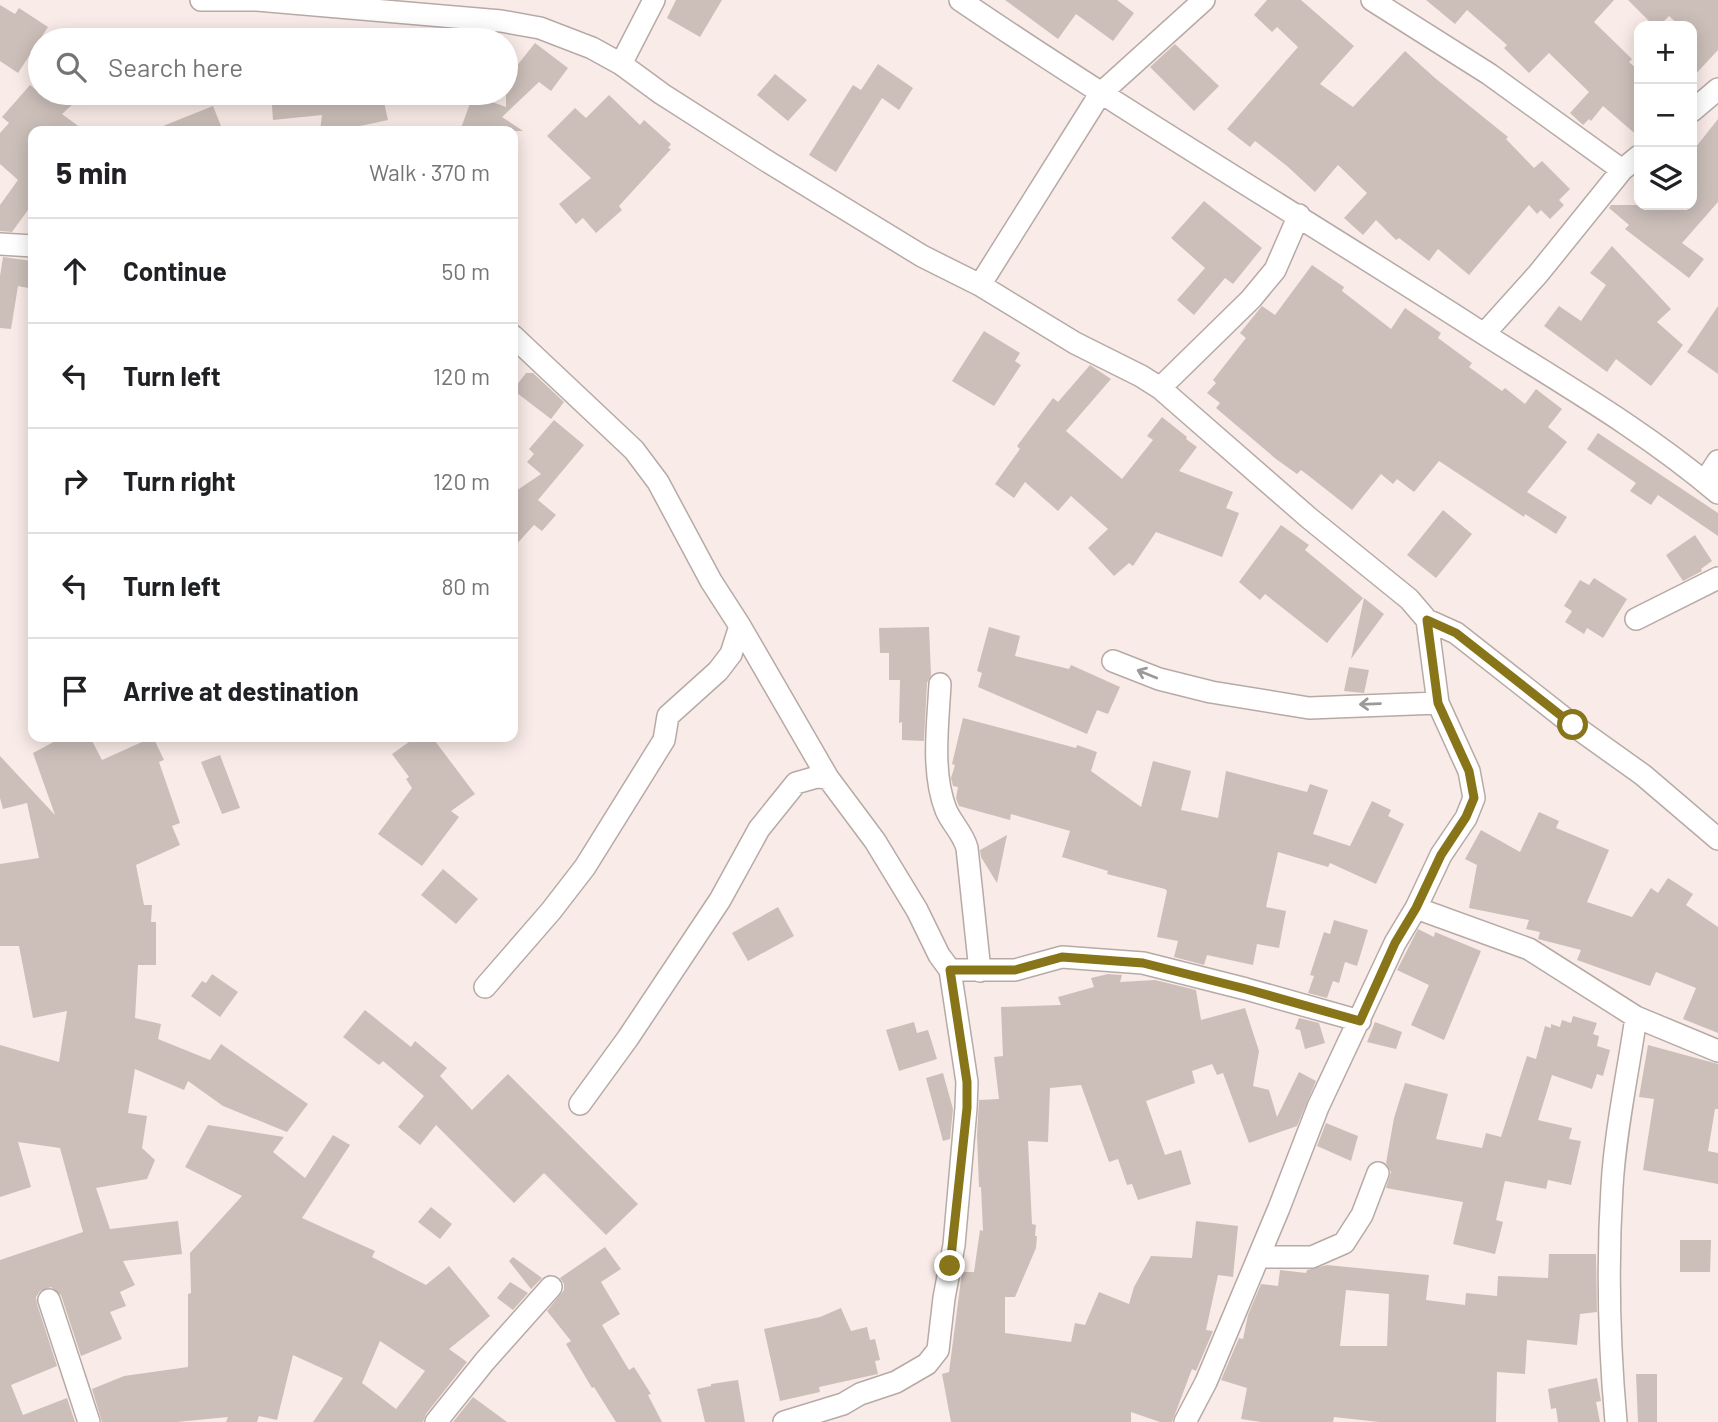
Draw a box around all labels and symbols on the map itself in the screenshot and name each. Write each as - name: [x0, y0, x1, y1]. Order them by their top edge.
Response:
- one-way arrow: [1136, 667, 1158, 680]
- one-way arrow: [1359, 698, 1382, 711]
- route start: [1557, 709, 1588, 740]
- route end: [934, 1250, 965, 1281]

